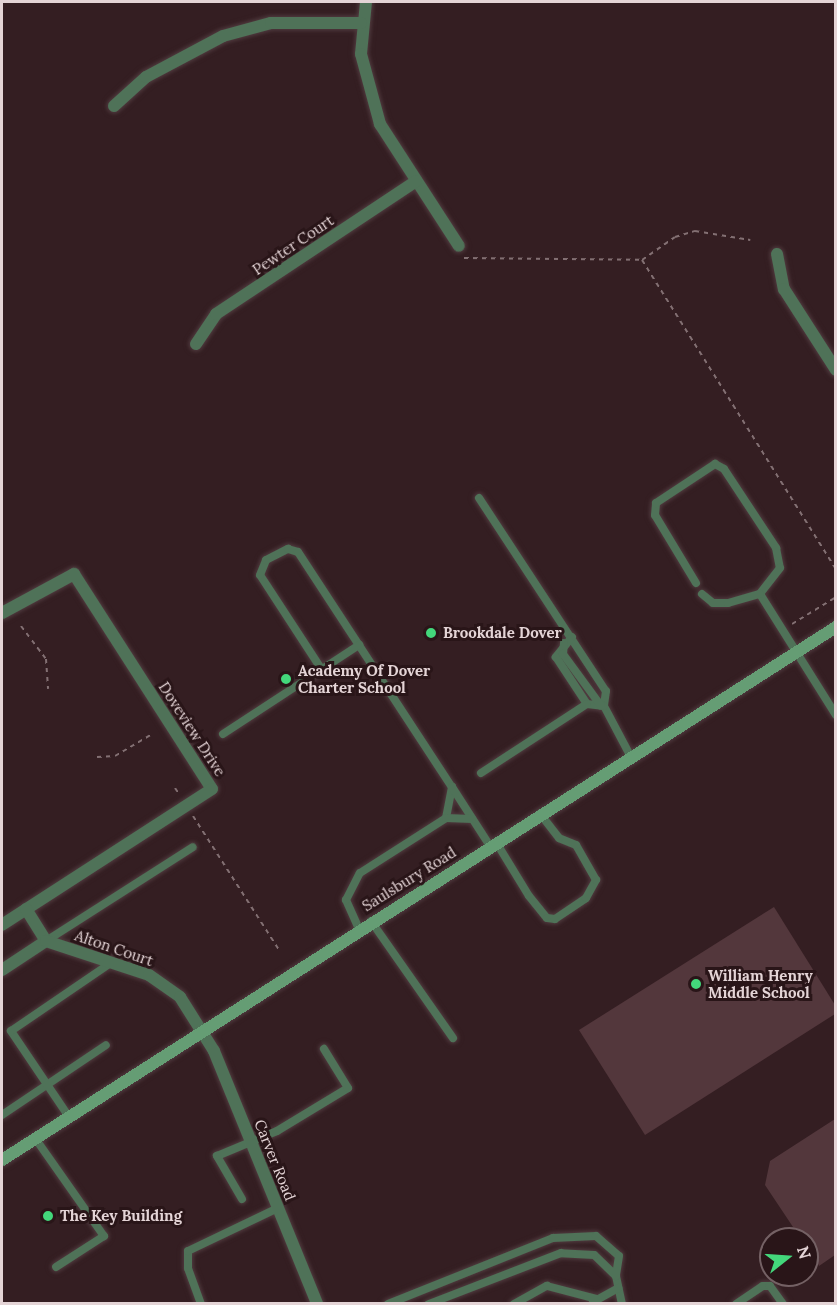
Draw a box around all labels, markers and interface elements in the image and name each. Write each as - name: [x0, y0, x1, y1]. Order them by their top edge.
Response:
- street label: Pewter Court: [249, 211, 337, 279]
- place label: Brookdale Dover: [443, 624, 562, 642]
- marker: Brookdale Dover: [424, 626, 438, 640]
- place label: Academy Of Dover Charter School: [298, 661, 430, 696]
- marker: Academy Of Dover Charter School: [279, 672, 293, 686]
- street label: Doveview Drive: [155, 678, 229, 780]
- street label: Saulsbury Road: [359, 843, 459, 915]
- street label: Alton Court: [72, 926, 156, 970]
- place label: William Henry Middle School: [708, 966, 813, 1001]
- marker: William Henry Middle School: [689, 977, 703, 991]
- street label: Carver Road: [251, 1117, 299, 1203]
- place label: The Key Building: [60, 1207, 182, 1225]
- marker: The Key Building: [41, 1209, 55, 1223]
- north arrow: [759, 1227, 819, 1287]
- text: N: [793, 1243, 816, 1261]

